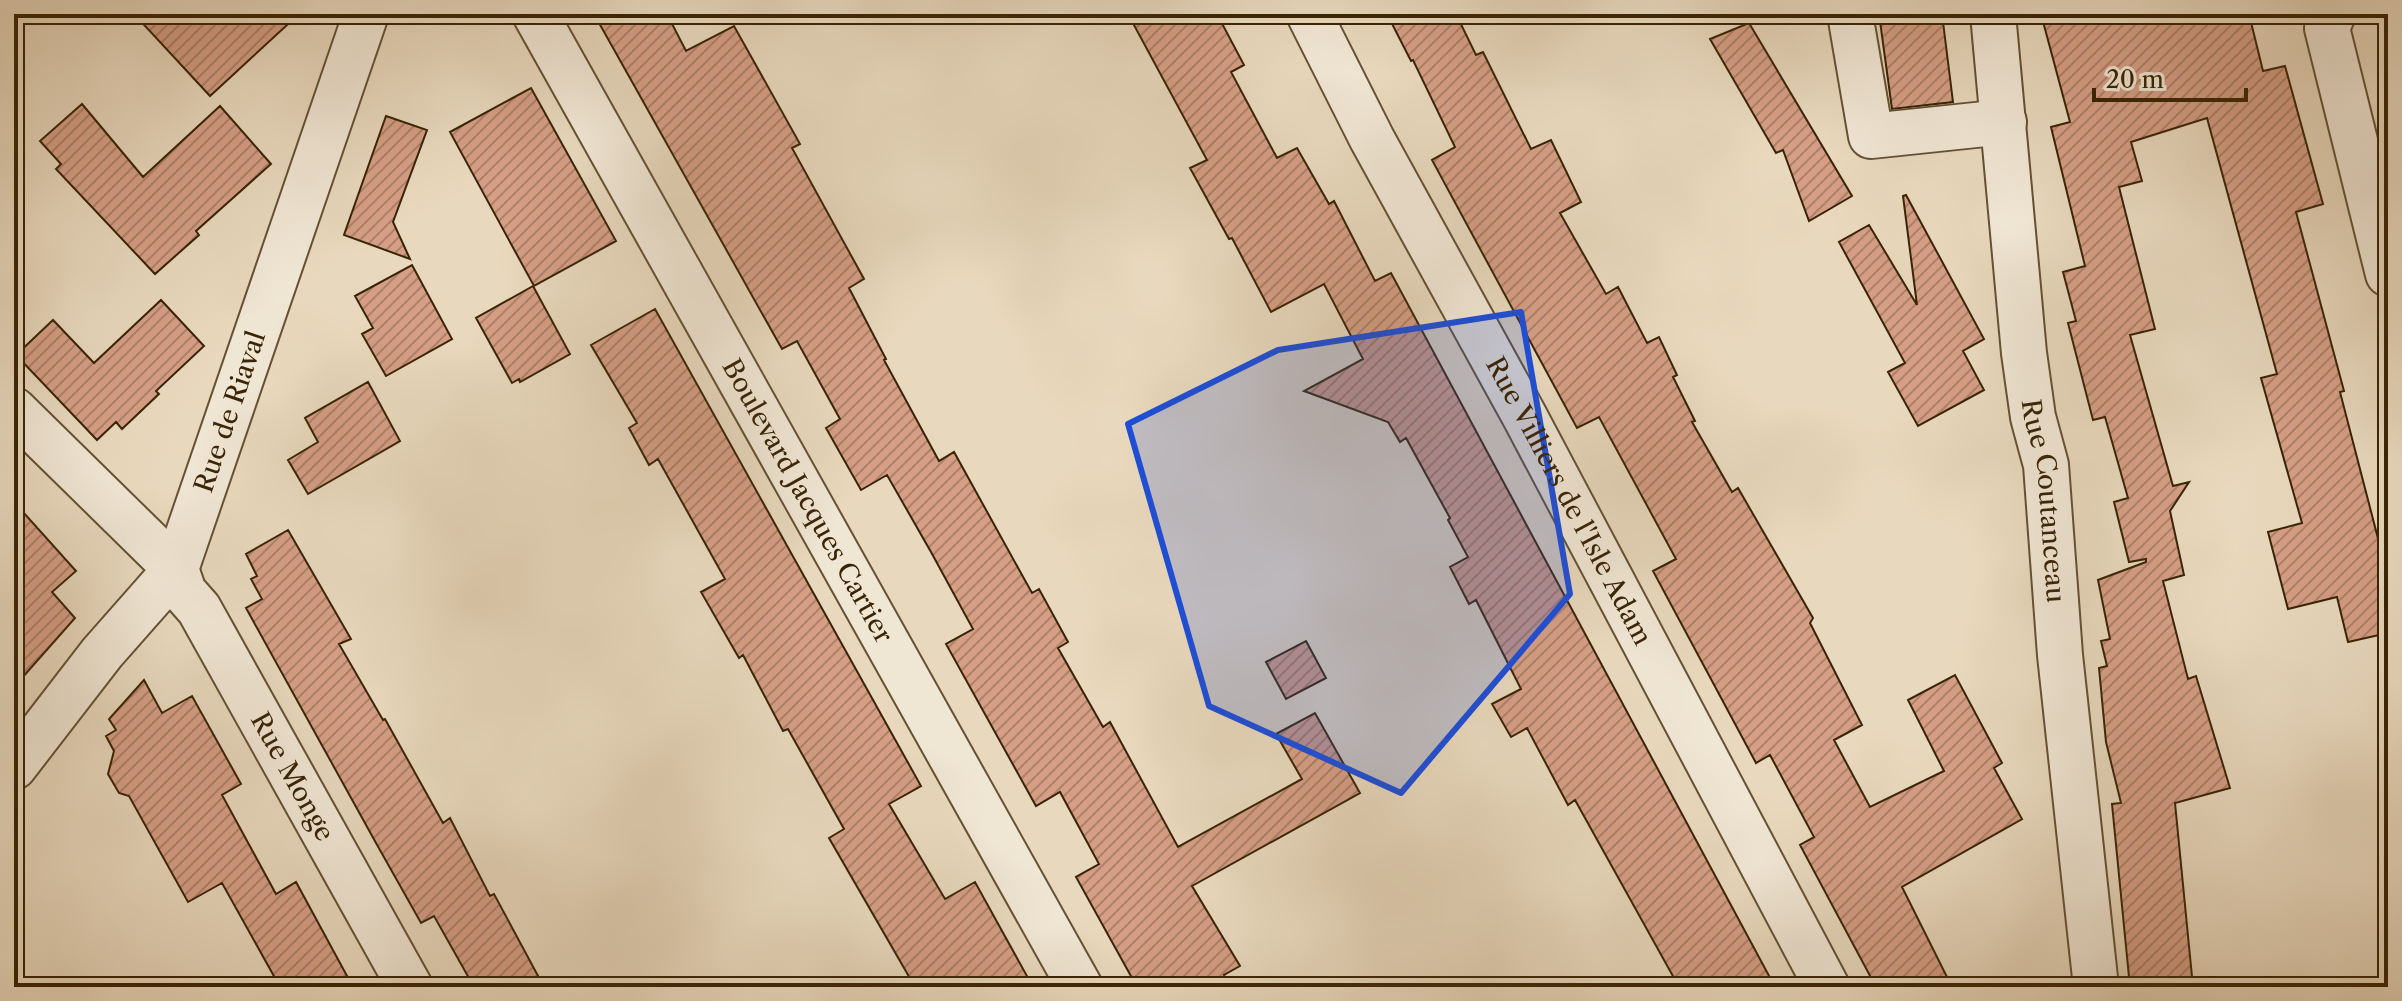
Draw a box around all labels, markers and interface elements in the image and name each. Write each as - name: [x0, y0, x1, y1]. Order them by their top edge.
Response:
- scale bar: [2094, 52, 2246, 102]
- text: 20 m: [2106, 65, 2164, 94]
- street label: Rue de Riaval: [187, 327, 272, 497]
- street label: Rue Villiers de l'Isle Adam: [1479, 351, 1659, 650]
- street label: Boulevard Jacques Cartier: [715, 353, 900, 649]
- street label: Rue Coutanceau: [2015, 397, 2072, 604]
- street label: Rue Monge: [244, 707, 341, 847]

